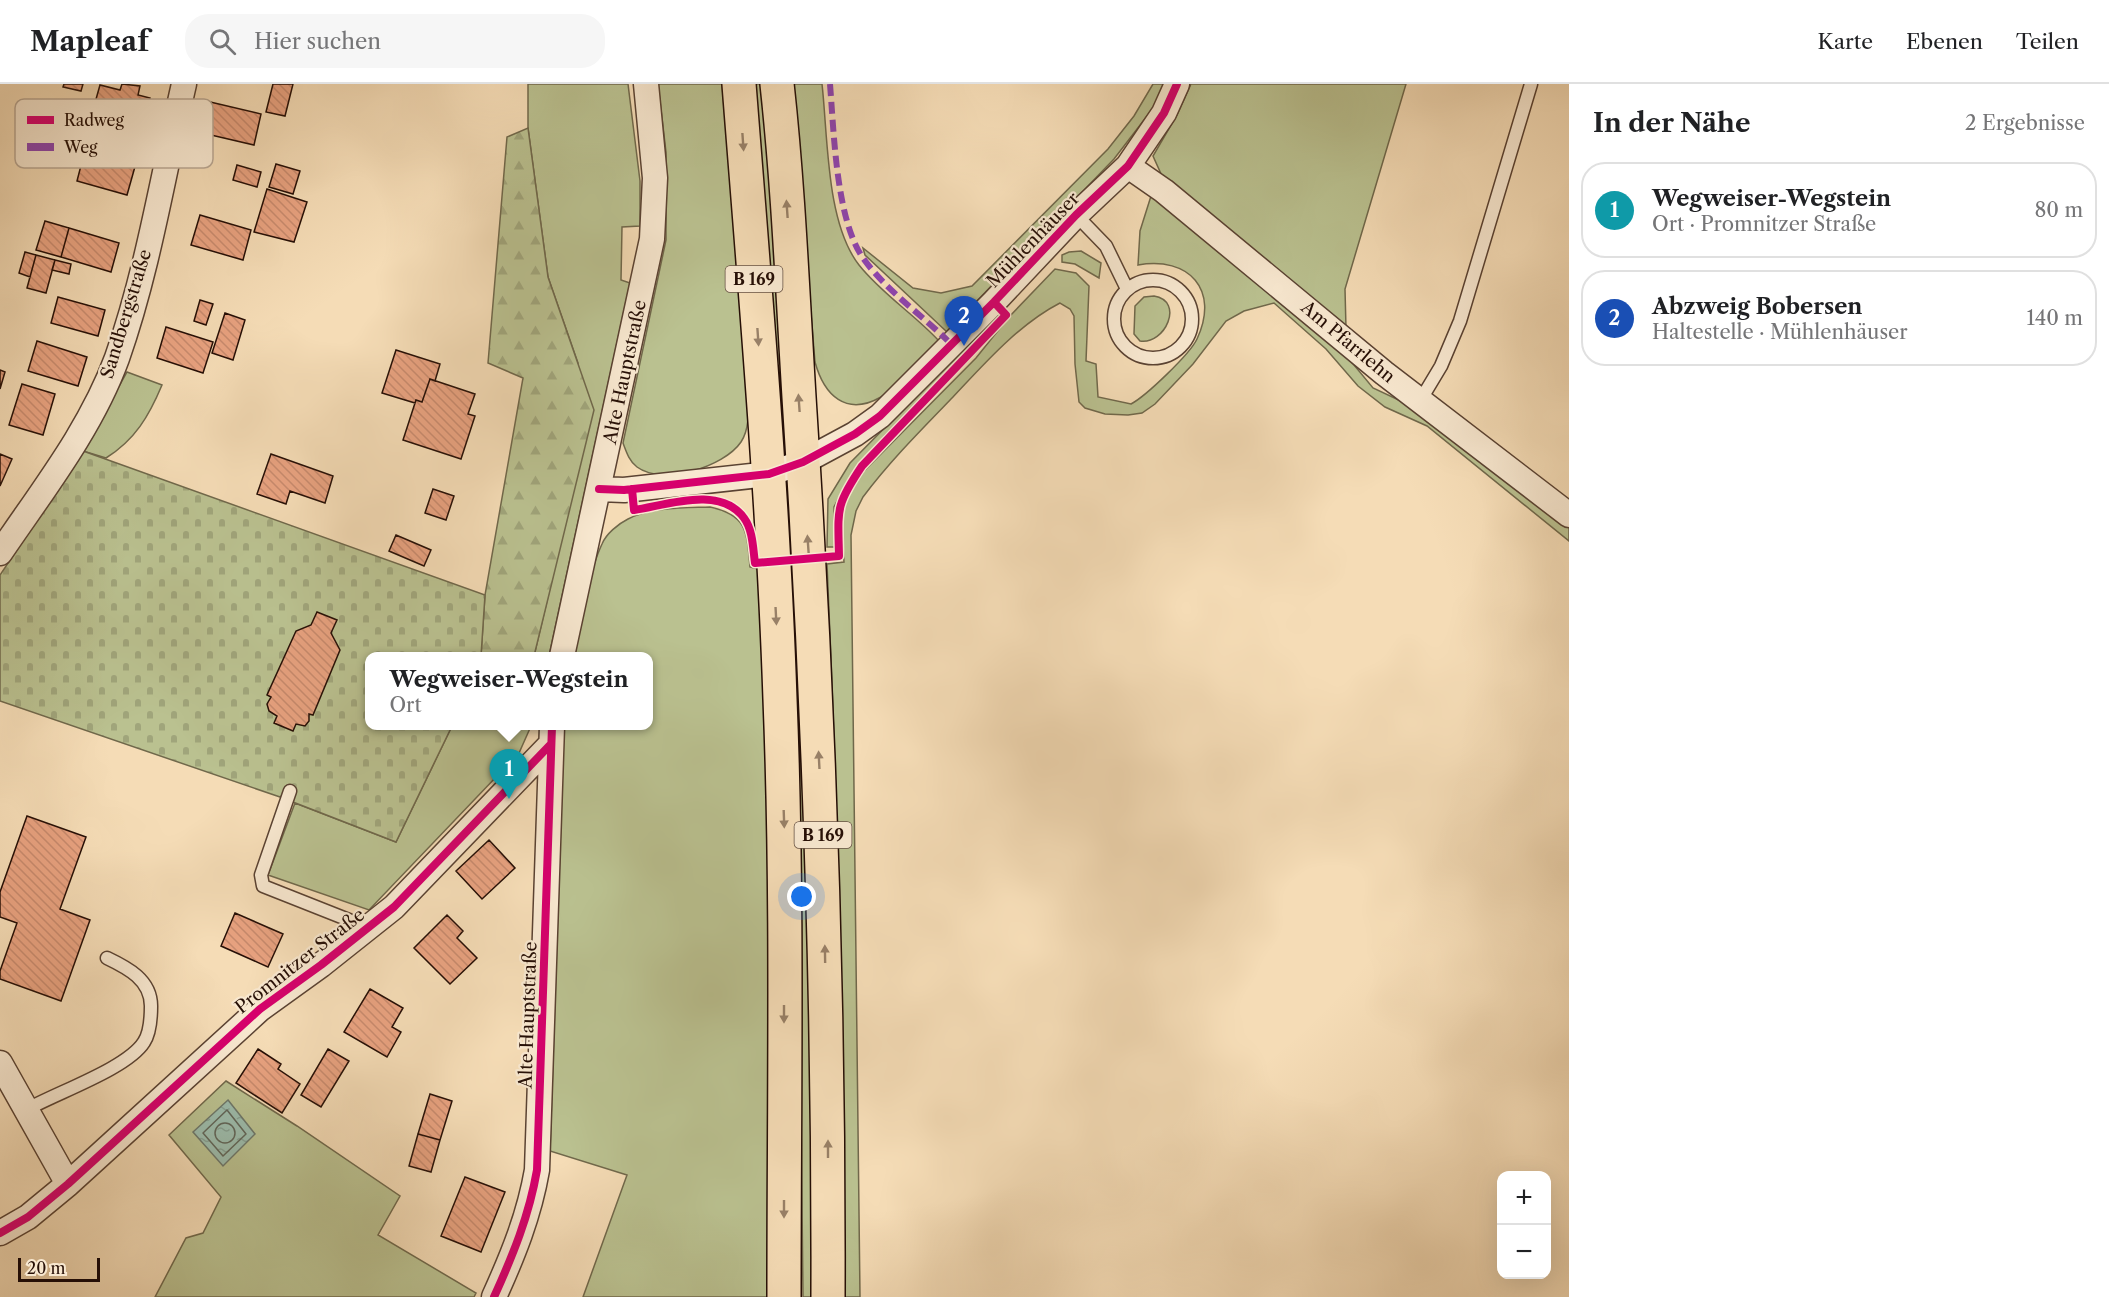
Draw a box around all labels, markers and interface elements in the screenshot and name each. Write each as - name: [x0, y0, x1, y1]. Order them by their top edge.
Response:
- search box: [185, 14, 605, 68]
- text: Mapleaf: [30, 24, 149, 58]
- icon: search: [206, 25, 239, 58]
- text: Hier suchen: [254, 28, 381, 55]
- text: Karte: [1818, 29, 1873, 54]
- text: Ebenen: [1906, 29, 1983, 54]
- text: Teilen: [2016, 29, 2079, 54]
- legend: [15, 99, 213, 168]
- text: In der Nähe: [1593, 107, 1750, 139]
- text: Radweg: [64, 110, 124, 130]
- text: 2 Ergebnisse: [1965, 111, 2085, 135]
- one-way arrow: [739, 133, 748, 152]
- text: Weg: [63, 137, 98, 157]
- text: Wegweiser-Wegstein: [1652, 185, 1891, 212]
- street label: Mühlenhäuser: [982, 187, 1084, 292]
- text: 1: [1610, 198, 1619, 222]
- text: 80 m: [2035, 198, 2083, 222]
- one-way arrow: [782, 199, 791, 218]
- text: Ort · Promnitzer Straße: [1652, 212, 1876, 236]
- street label: Sandbergstraße: [96, 247, 156, 381]
- road number: B 169: [726, 266, 783, 292]
- text: Abzweig Bobersen: [1652, 293, 1862, 320]
- pin: 2: [944, 296, 984, 346]
- street label: Am Pfarrlehn: [1296, 296, 1399, 388]
- street label: Alte Hauptstraße: [599, 298, 651, 447]
- text: 2: [1609, 306, 1620, 330]
- text: 140 m: [2026, 306, 2083, 330]
- text: Haltestelle · Mühlenhäuser: [1652, 320, 1908, 344]
- one-way arrow: [753, 327, 763, 346]
- one-way arrow: [795, 394, 804, 413]
- one-way arrow: [804, 534, 813, 553]
- one-way arrow: [772, 606, 781, 625]
- popup: [365, 652, 653, 730]
- text: Wegweiser-Wegstein: [389, 666, 629, 693]
- text: Ort: [389, 693, 422, 717]
- pin: 1: [490, 750, 528, 799]
- one-way arrow: [815, 750, 824, 769]
- one-way arrow: [779, 810, 789, 829]
- road number: B 169: [794, 822, 852, 848]
- your location: [787, 882, 816, 911]
- street label: Promnitzer Straße: [231, 904, 369, 1018]
- street label: Alte Hauptstraße: [514, 941, 542, 1090]
- one-way arrow: [820, 945, 830, 964]
- one-way arrow: [779, 1005, 789, 1024]
- one-way arrow: [823, 1140, 833, 1159]
- map controls: [1497, 1171, 1551, 1279]
- button: +: [1497, 1171, 1551, 1225]
- one-way arrow: [779, 1200, 789, 1219]
- button: −: [1497, 1225, 1551, 1279]
- scale bar: [18, 1255, 100, 1282]
- text: 20 m: [27, 1258, 66, 1278]

